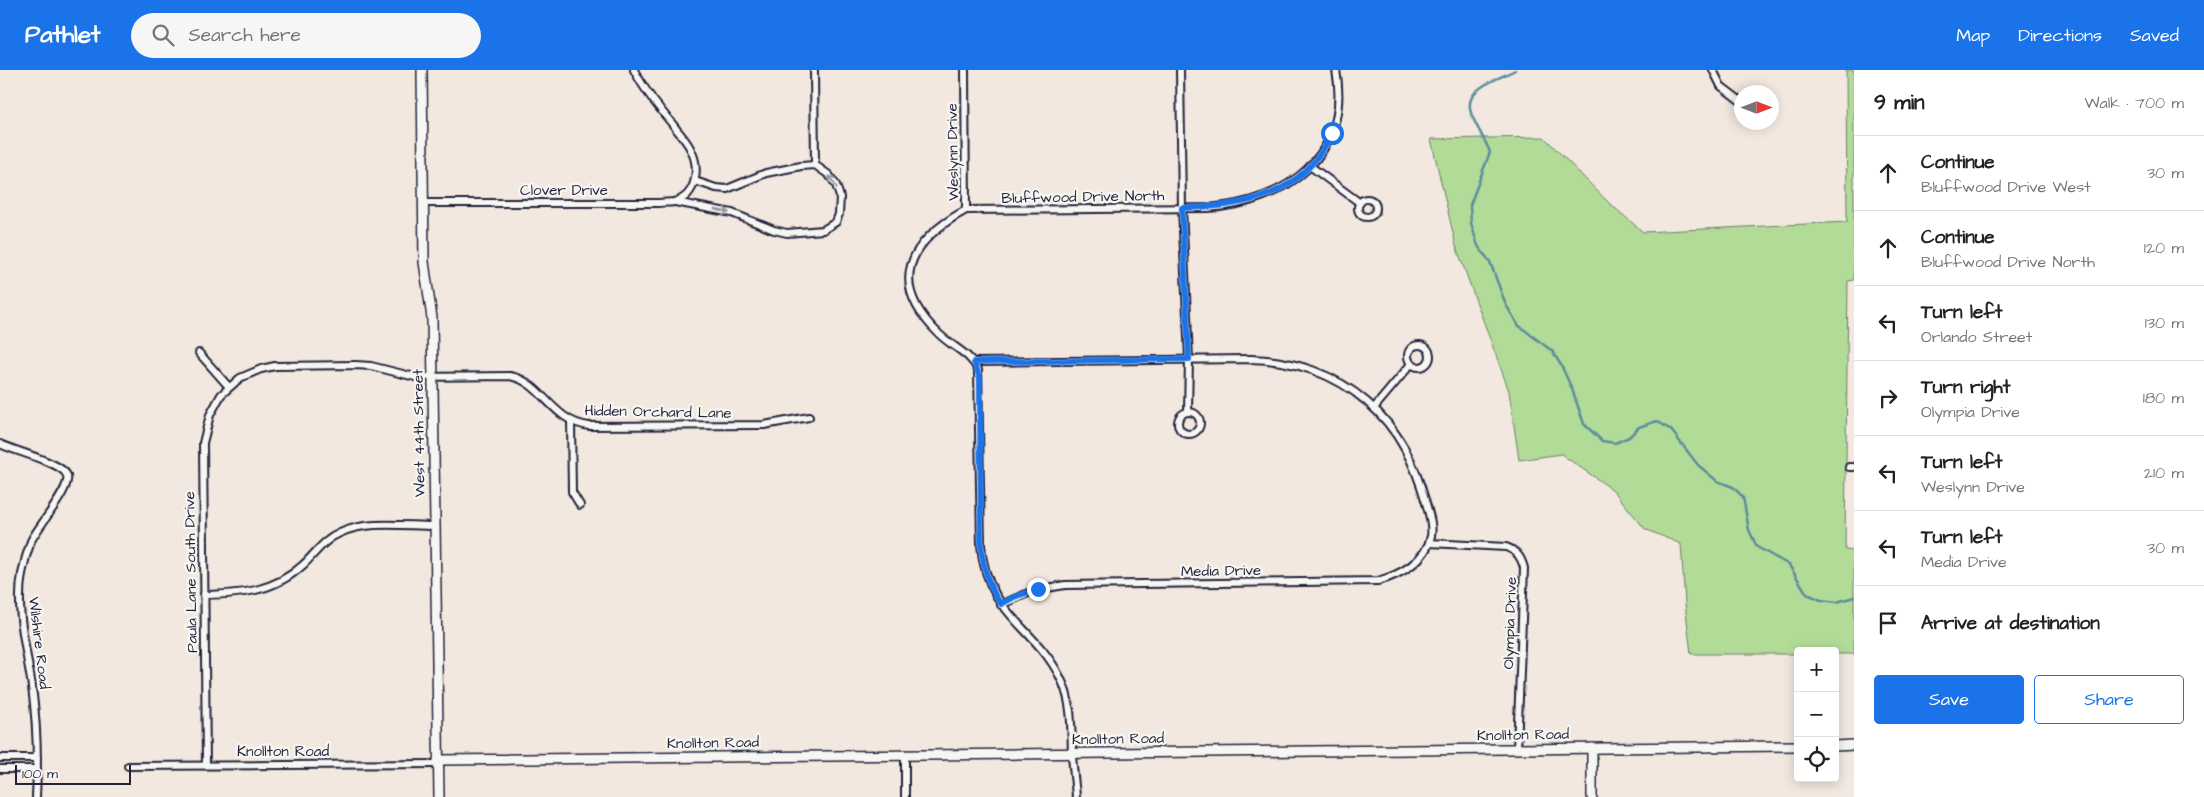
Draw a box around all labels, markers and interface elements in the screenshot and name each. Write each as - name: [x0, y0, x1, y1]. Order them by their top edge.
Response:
- search box: [131, 13, 481, 58]
- text: Pathlet: [25, 18, 101, 52]
- icon: search: [149, 21, 177, 49]
- text: Search here: [189, 22, 301, 49]
- text: Map: [1956, 23, 1990, 48]
- text: Directions: [2018, 23, 2102, 48]
- text: Saved: [2130, 23, 2179, 48]
- north arrow: [1734, 85, 1779, 130]
- text: 9 min: [1874, 88, 1924, 117]
- text: Walk · 700 m: [2085, 92, 2184, 114]
- street label: Weslynn Drive: [942, 103, 965, 201]
- route start: [1321, 122, 1344, 145]
- text: Continue: [1921, 149, 1995, 176]
- icon: ahead: [1874, 159, 1902, 187]
- text: 30 m: [2147, 162, 2184, 184]
- one-way arrow: [828, 175, 838, 189]
- text: Bluffwood Drive West: [1921, 176, 2091, 198]
- street label: Clover Drive: [520, 180, 608, 201]
- street label: Bluffwood Drive North: [1001, 185, 1165, 209]
- one-way arrow: [714, 207, 730, 216]
- text: Continue: [1921, 224, 1995, 251]
- icon: ahead: [1874, 234, 1902, 262]
- text: 120 m: [2144, 237, 2184, 259]
- text: Bluffwood Drive North: [1921, 251, 2095, 273]
- text: Turn left: [1921, 299, 2002, 326]
- icon: left: [1874, 309, 1902, 337]
- text: 130 m: [2145, 312, 2184, 334]
- text: Orlando Street: [1921, 326, 2032, 348]
- street label: West 44th Street: [407, 369, 431, 497]
- text: Turn right: [1921, 374, 2010, 401]
- icon: right: [1874, 384, 1902, 412]
- text: 180 m: [2143, 387, 2184, 409]
- street label: Hidden Orchard Lane: [584, 400, 732, 424]
- text: Olympia Drive: [1921, 401, 2020, 423]
- text: Turn left: [1921, 449, 2002, 476]
- icon: left: [1874, 459, 1902, 487]
- text: 210 m: [2144, 462, 2184, 484]
- text: Weslynn Drive: [1921, 476, 2025, 498]
- street label: Paula Lane South Drive: [179, 491, 203, 653]
- text: Turn left: [1921, 524, 2002, 551]
- icon: left: [1874, 534, 1902, 562]
- text: 30 m: [2147, 537, 2184, 559]
- text: Media Drive: [1921, 551, 2007, 573]
- street label: Media Drive: [1181, 560, 1261, 582]
- street label: Olympia Drive: [1498, 576, 1523, 670]
- route end: [1027, 578, 1050, 601]
- street label: Wilshire Road: [23, 596, 55, 691]
- icon: arrive: [1874, 609, 1902, 637]
- text: Arrive at destination: [1921, 610, 2100, 637]
- map controls: [1794, 647, 1839, 782]
- button: +: [1794, 647, 1839, 692]
- button: Save: [1874, 675, 2024, 724]
- button: Share: [2034, 675, 2184, 724]
- button: −: [1794, 692, 1839, 737]
- street label: Knollton Road: [1477, 724, 1570, 746]
- street label: Knollton Road: [1072, 728, 1165, 750]
- street label: Knollton Road: [667, 732, 760, 754]
- button: locate: [1794, 737, 1839, 782]
- street label: Knollton Road: [237, 741, 329, 762]
- scale bar: [15, 762, 131, 785]
- text: 100 m: [22, 764, 58, 784]

